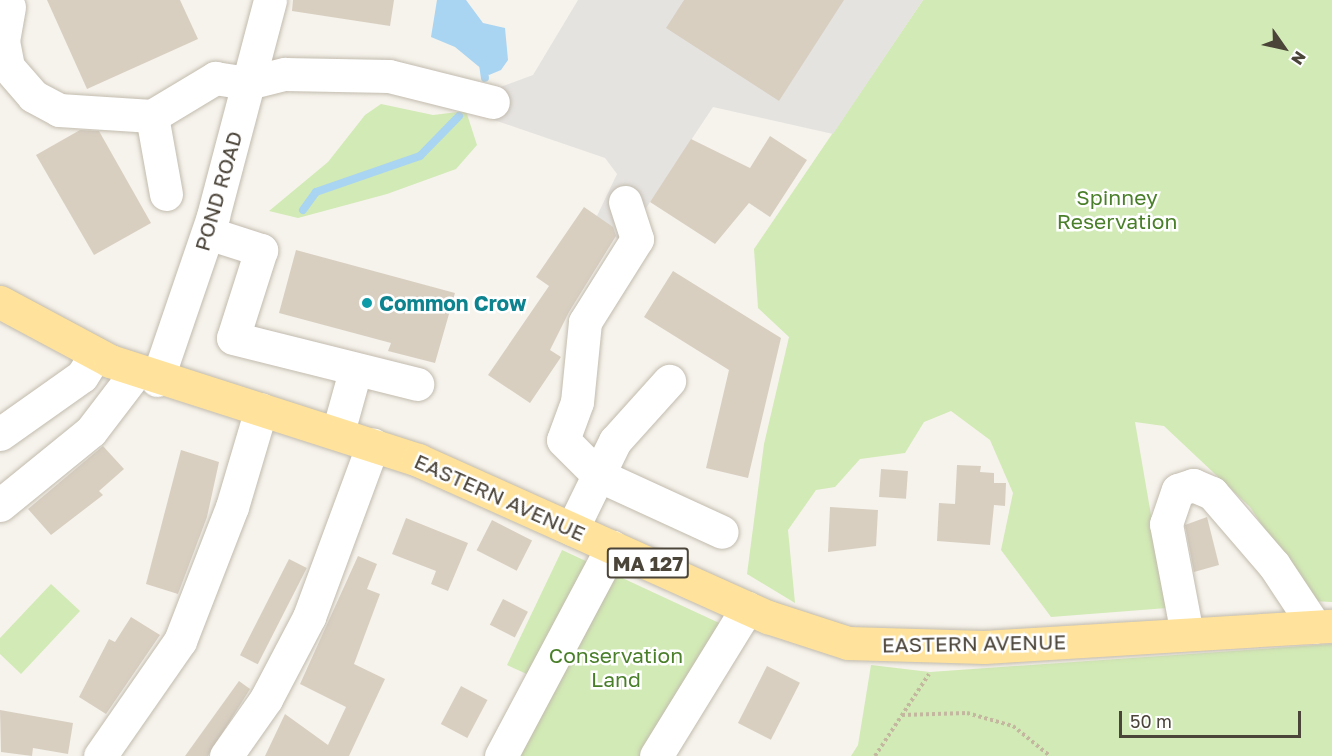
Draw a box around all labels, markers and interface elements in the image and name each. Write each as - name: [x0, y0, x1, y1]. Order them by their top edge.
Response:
- north arrow: [1254, 18, 1314, 78]
- text: N: [1287, 47, 1311, 69]
- street label: POND ROAD: [189, 128, 247, 254]
- park label: Spinney Reservation: [1057, 184, 1177, 234]
- place label: Common Crow: [379, 290, 527, 316]
- marker: Common Crow: [360, 296, 374, 310]
- street label: EASTERN AVENUE: [411, 448, 589, 546]
- road number: MA 127: [606, 546, 690, 580]
- street label: EASTERN AVENUE: [882, 629, 1066, 657]
- park label: Conservation Land: [549, 642, 683, 692]
- scale bar: [1122, 699, 1304, 737]
- text: 50 m: [1130, 710, 1172, 732]

